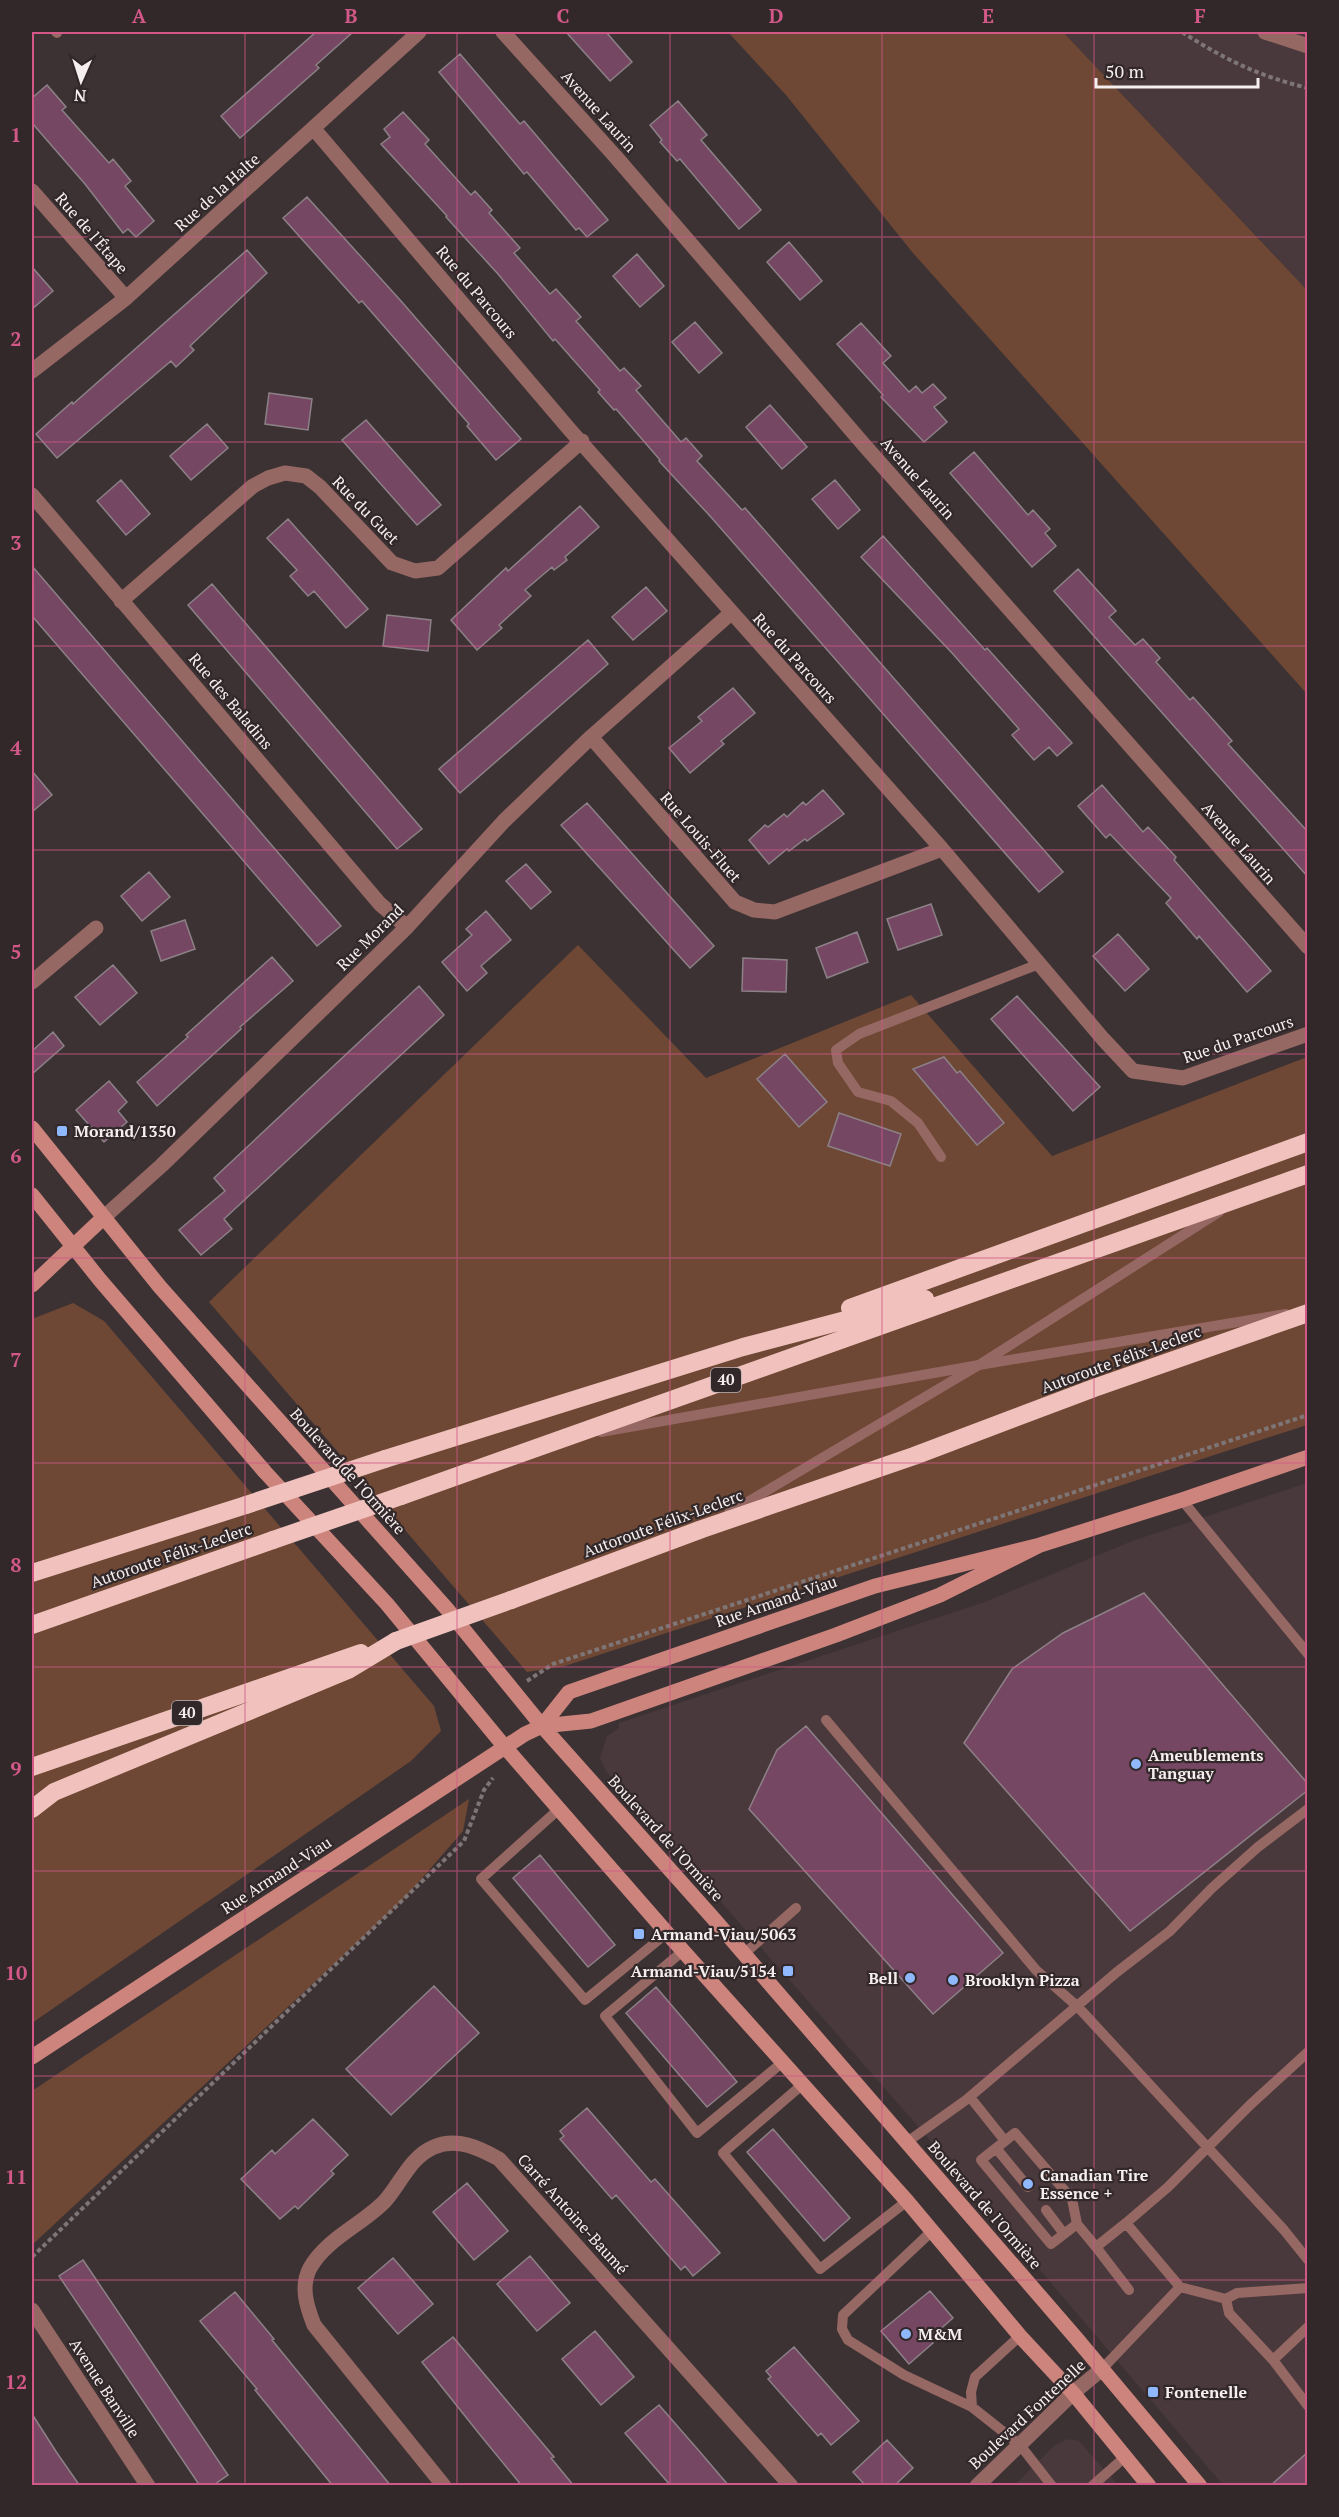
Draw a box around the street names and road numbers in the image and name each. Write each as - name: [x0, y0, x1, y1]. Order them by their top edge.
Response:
- street label: Avenue Laurin: [556, 65, 642, 157]
- street label: Rue de la Halte: [170, 148, 264, 236]
- street label: Rue de l'Étape: [51, 188, 133, 278]
- street label: Rue du Parcours: [432, 241, 523, 343]
- street label: Avenue Laurin: [876, 432, 960, 524]
- street label: Rue du Guet: [328, 471, 404, 549]
- street label: Rue du Parcours: [748, 608, 842, 708]
- street label: Rue des Baladins: [184, 648, 278, 754]
- street label: Rue Louis-Fluet: [656, 787, 747, 887]
- street label: Avenue Laurin: [1197, 797, 1281, 889]
- street label: Rue Morand: [332, 899, 408, 975]
- street label: Rue du Parcours: [1180, 1010, 1296, 1068]
- street label: Autoroute Félix-Leclerc: [1038, 1320, 1204, 1398]
- road number: 40: [711, 1368, 741, 1392]
- street label: Boulevard de l'Ormière: [285, 1403, 411, 1539]
- street label: Autoroute Félix-Leclerc: [580, 1484, 746, 1562]
- street label: Autoroute Félix-Leclerc: [88, 1517, 254, 1593]
- street label: Rue Armand-Viau: [712, 1570, 840, 1632]
- road number: 40: [172, 1701, 202, 1725]
- street label: Boulevard de l'Ormière: [603, 1770, 729, 1906]
- street label: Rue Armand-Viau: [217, 1831, 335, 1919]
- street label: Boulevard de l'Ormière: [923, 2136, 1047, 2274]
- street label: Carré Antoine-Baumé: [513, 2149, 633, 2279]
- street label: Avenue Banville: [65, 2334, 145, 2442]
- street label: Boulevard Fontenelle: [964, 2354, 1090, 2474]

